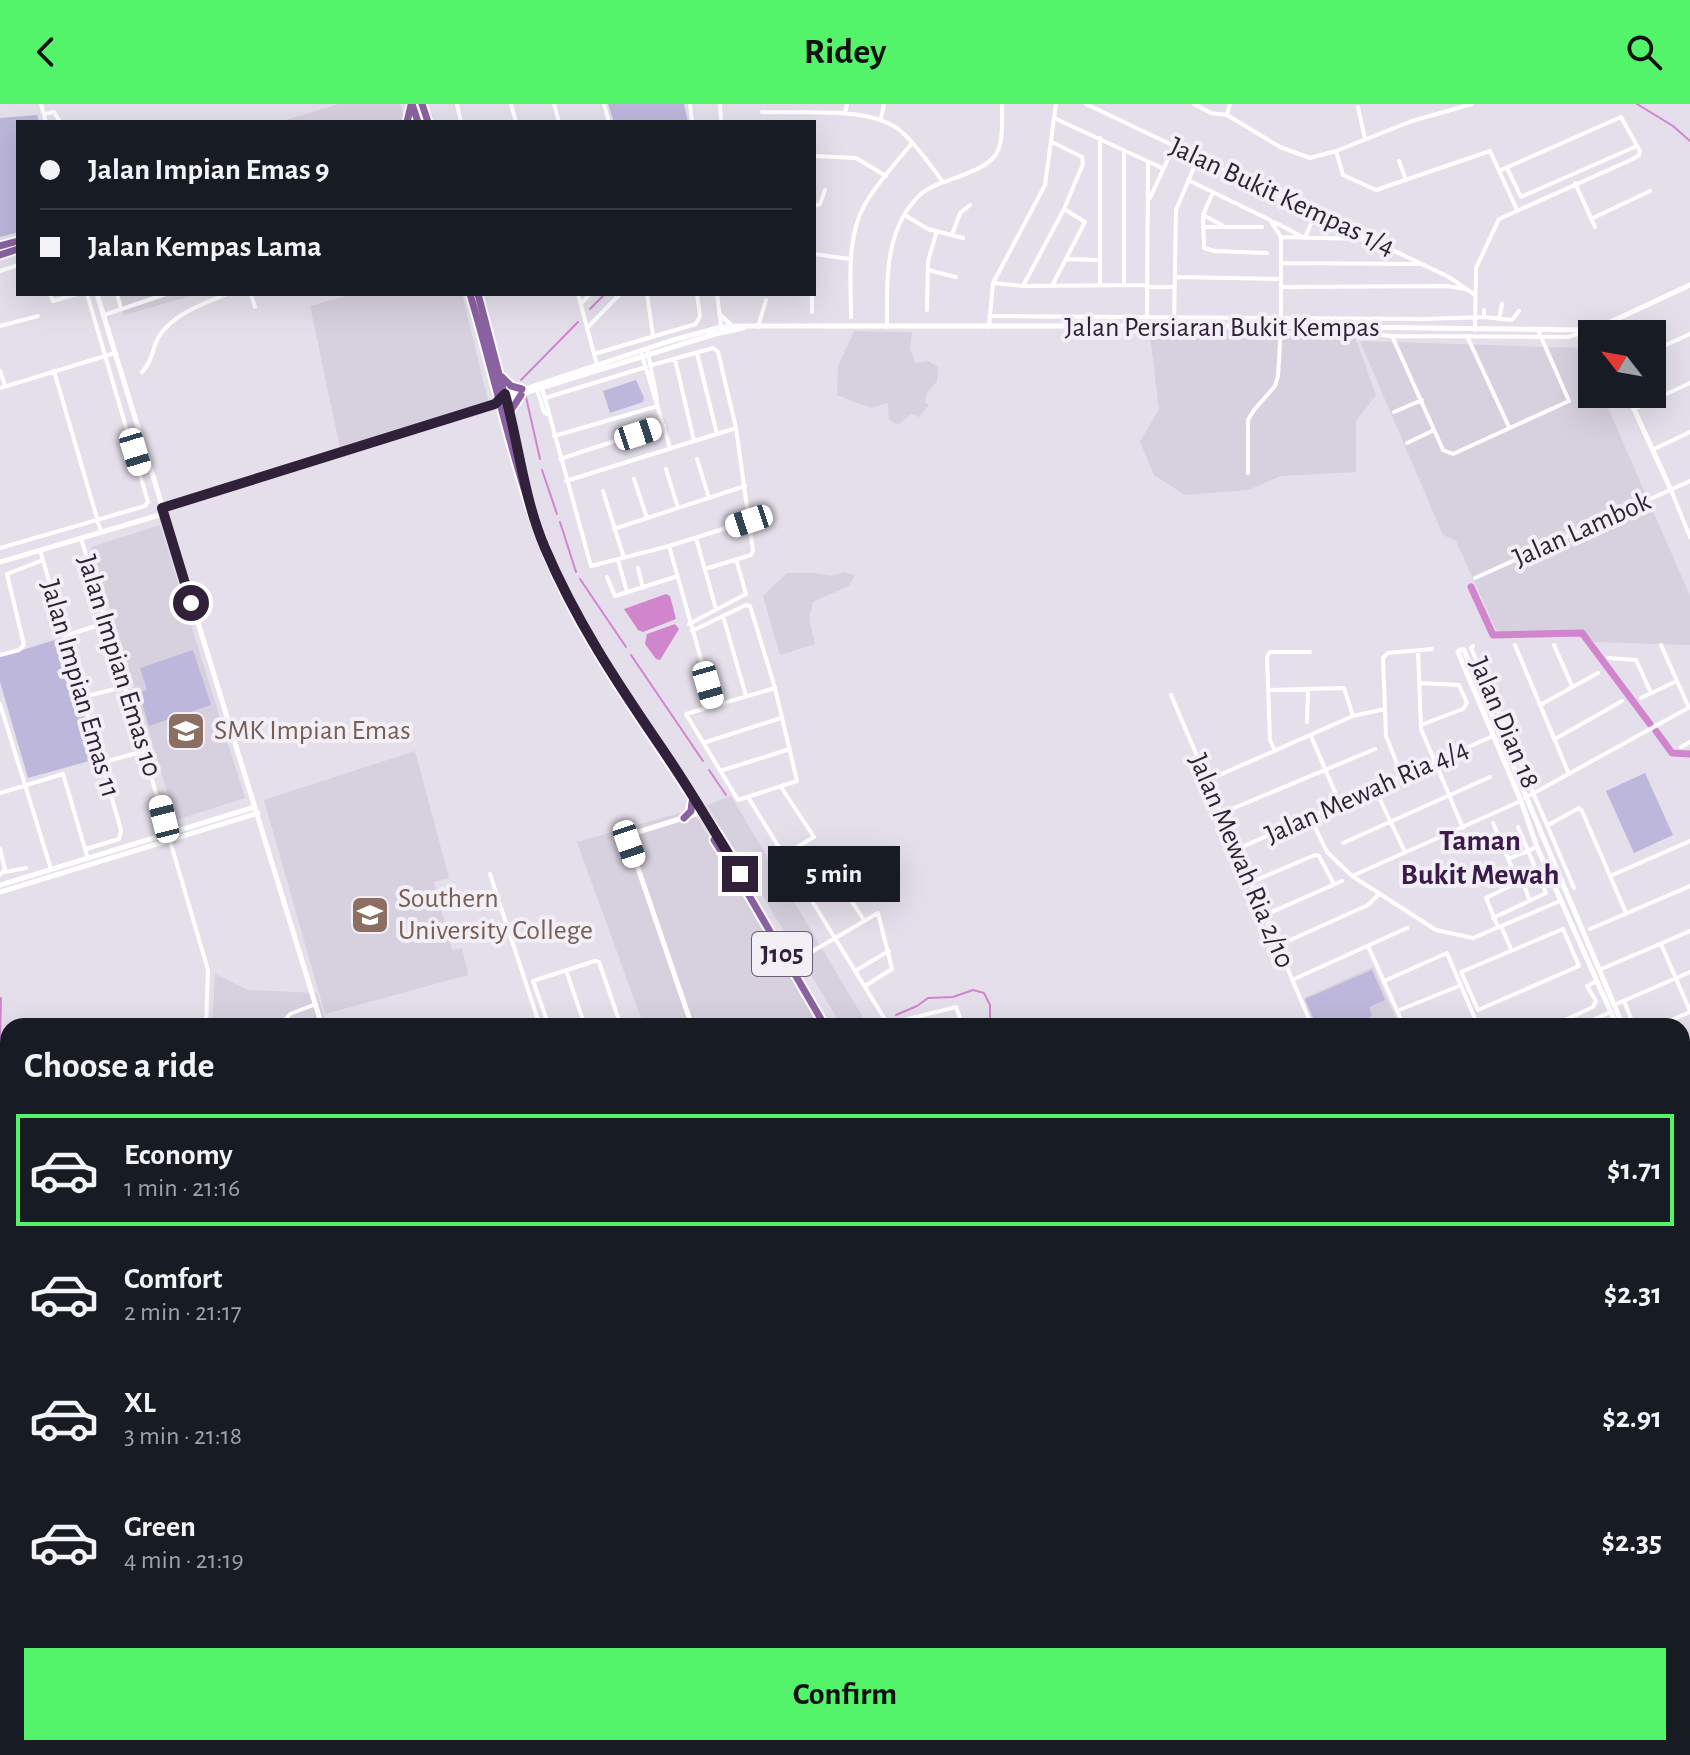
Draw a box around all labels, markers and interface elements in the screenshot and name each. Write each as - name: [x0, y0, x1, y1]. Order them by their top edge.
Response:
- icon: back: [24, 30, 68, 74]
- icon: search: [1622, 30, 1666, 74]
- text: Ridey: [804, 34, 886, 70]
- street label: Jalan Bukit Kempas 1/4: [1165, 132, 1399, 262]
- text: Jalan Impian Emas 9: [88, 155, 330, 185]
- text: Jalan Kempas Lama: [88, 232, 322, 262]
- street label: Jalan Persiaran Bukit Kempas: [1064, 314, 1380, 342]
- north arrow: [1578, 320, 1666, 408]
- map controls: [1578, 320, 1666, 408]
- car: [611, 415, 665, 453]
- car: [117, 426, 153, 478]
- street label: Jalan Lambok: [1509, 487, 1655, 573]
- car: [722, 502, 776, 540]
- street label: Jalan Impian Emas 10: [72, 552, 166, 780]
- street label: Jalan Impian Emas 11: [36, 577, 124, 801]
- route start: [173, 585, 209, 621]
- street label: Jalan Dian 18: [1464, 653, 1544, 793]
- car: [690, 659, 726, 711]
- school or university icon: SMK Impian Emas: [165, 710, 207, 752]
- place label: SMK Impian Emas: [214, 717, 411, 745]
- street label: Jalan Mewah Ria 4/4: [1261, 735, 1473, 849]
- street label: Jalan Mewah Ria 2/10: [1183, 750, 1299, 972]
- car: [147, 793, 181, 845]
- car: [610, 817, 648, 871]
- district label: Taman Bukit Mewah: [1401, 826, 1559, 890]
- callout: 5 min: [768, 846, 900, 902]
- route end: [722, 856, 758, 892]
- text: 5 min: [806, 861, 862, 887]
- place label: Southern University College: [398, 885, 593, 945]
- school or university icon: Southern University College: [349, 894, 391, 936]
- road number: J105: [752, 932, 812, 976]
- text: Choose a ride: [24, 1048, 214, 1084]
- icon: car: [28, 1134, 100, 1206]
- text: Economy: [124, 1140, 233, 1170]
- text: $1.71: [1607, 1155, 1662, 1185]
- text: 1 min · 21:16: [124, 1175, 240, 1201]
- icon: car: [28, 1258, 100, 1330]
- text: Comfort: [124, 1264, 223, 1294]
- text: $2.31: [1604, 1279, 1662, 1309]
- text: 2 min · 21:17: [124, 1299, 242, 1325]
- icon: car: [28, 1382, 100, 1454]
- text: XL: [124, 1388, 156, 1418]
- text: $2.91: [1602, 1403, 1662, 1433]
- text: 3 min · 21:18: [124, 1423, 242, 1449]
- icon: car: [28, 1506, 100, 1578]
- text: Green: [124, 1512, 196, 1542]
- text: $2.35: [1602, 1527, 1662, 1557]
- text: 4 min · 21:19: [124, 1547, 244, 1573]
- button: Confirm: [24, 1648, 1666, 1740]

